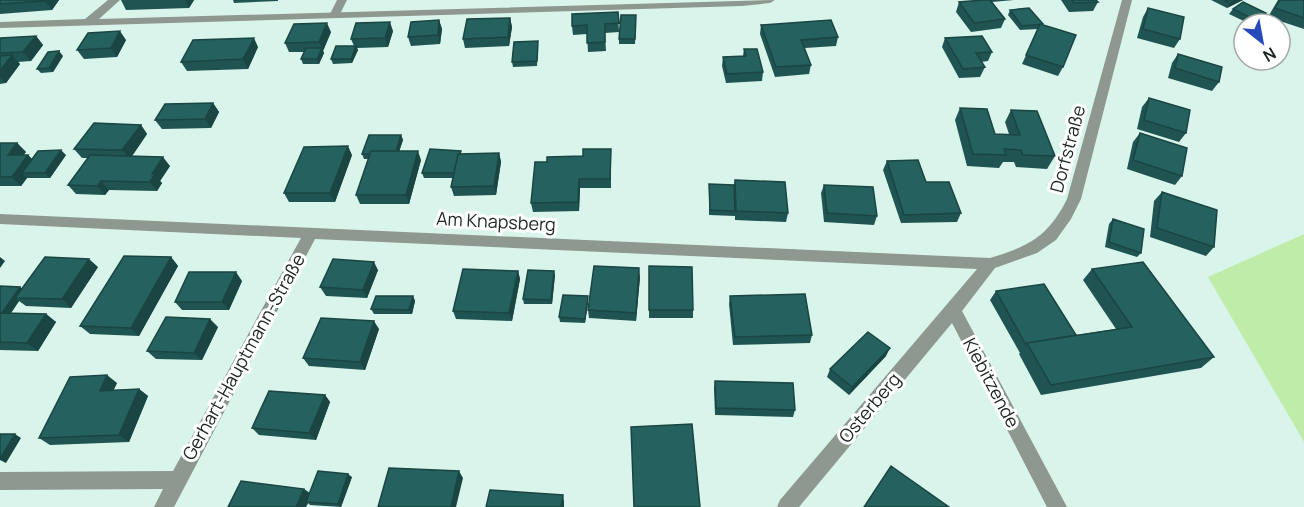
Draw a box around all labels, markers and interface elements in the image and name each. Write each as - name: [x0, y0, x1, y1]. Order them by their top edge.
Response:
- north arrow: [1232, 12, 1292, 72]
- text: N: [1259, 42, 1280, 67]
- street label: Dorfstraße: [1044, 102, 1090, 195]
- street label: Am Knapsberg: [436, 206, 556, 236]
- street label: Gerhart-Hauptmann-Straße: [176, 249, 310, 464]
- street label: Kiebitzende: [958, 333, 1026, 432]
- street label: Osterberg: [833, 367, 906, 447]

